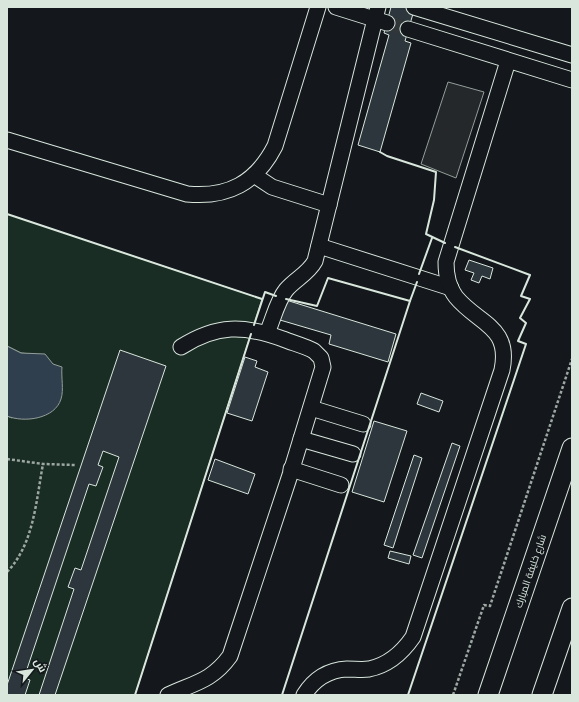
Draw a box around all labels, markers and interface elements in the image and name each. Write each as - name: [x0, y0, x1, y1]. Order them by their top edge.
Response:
- street label: شارع خليفة المبارك: [512, 533, 549, 610]
- north arrow: [12, 650, 52, 690]
- text: ش: [31, 655, 50, 675]

